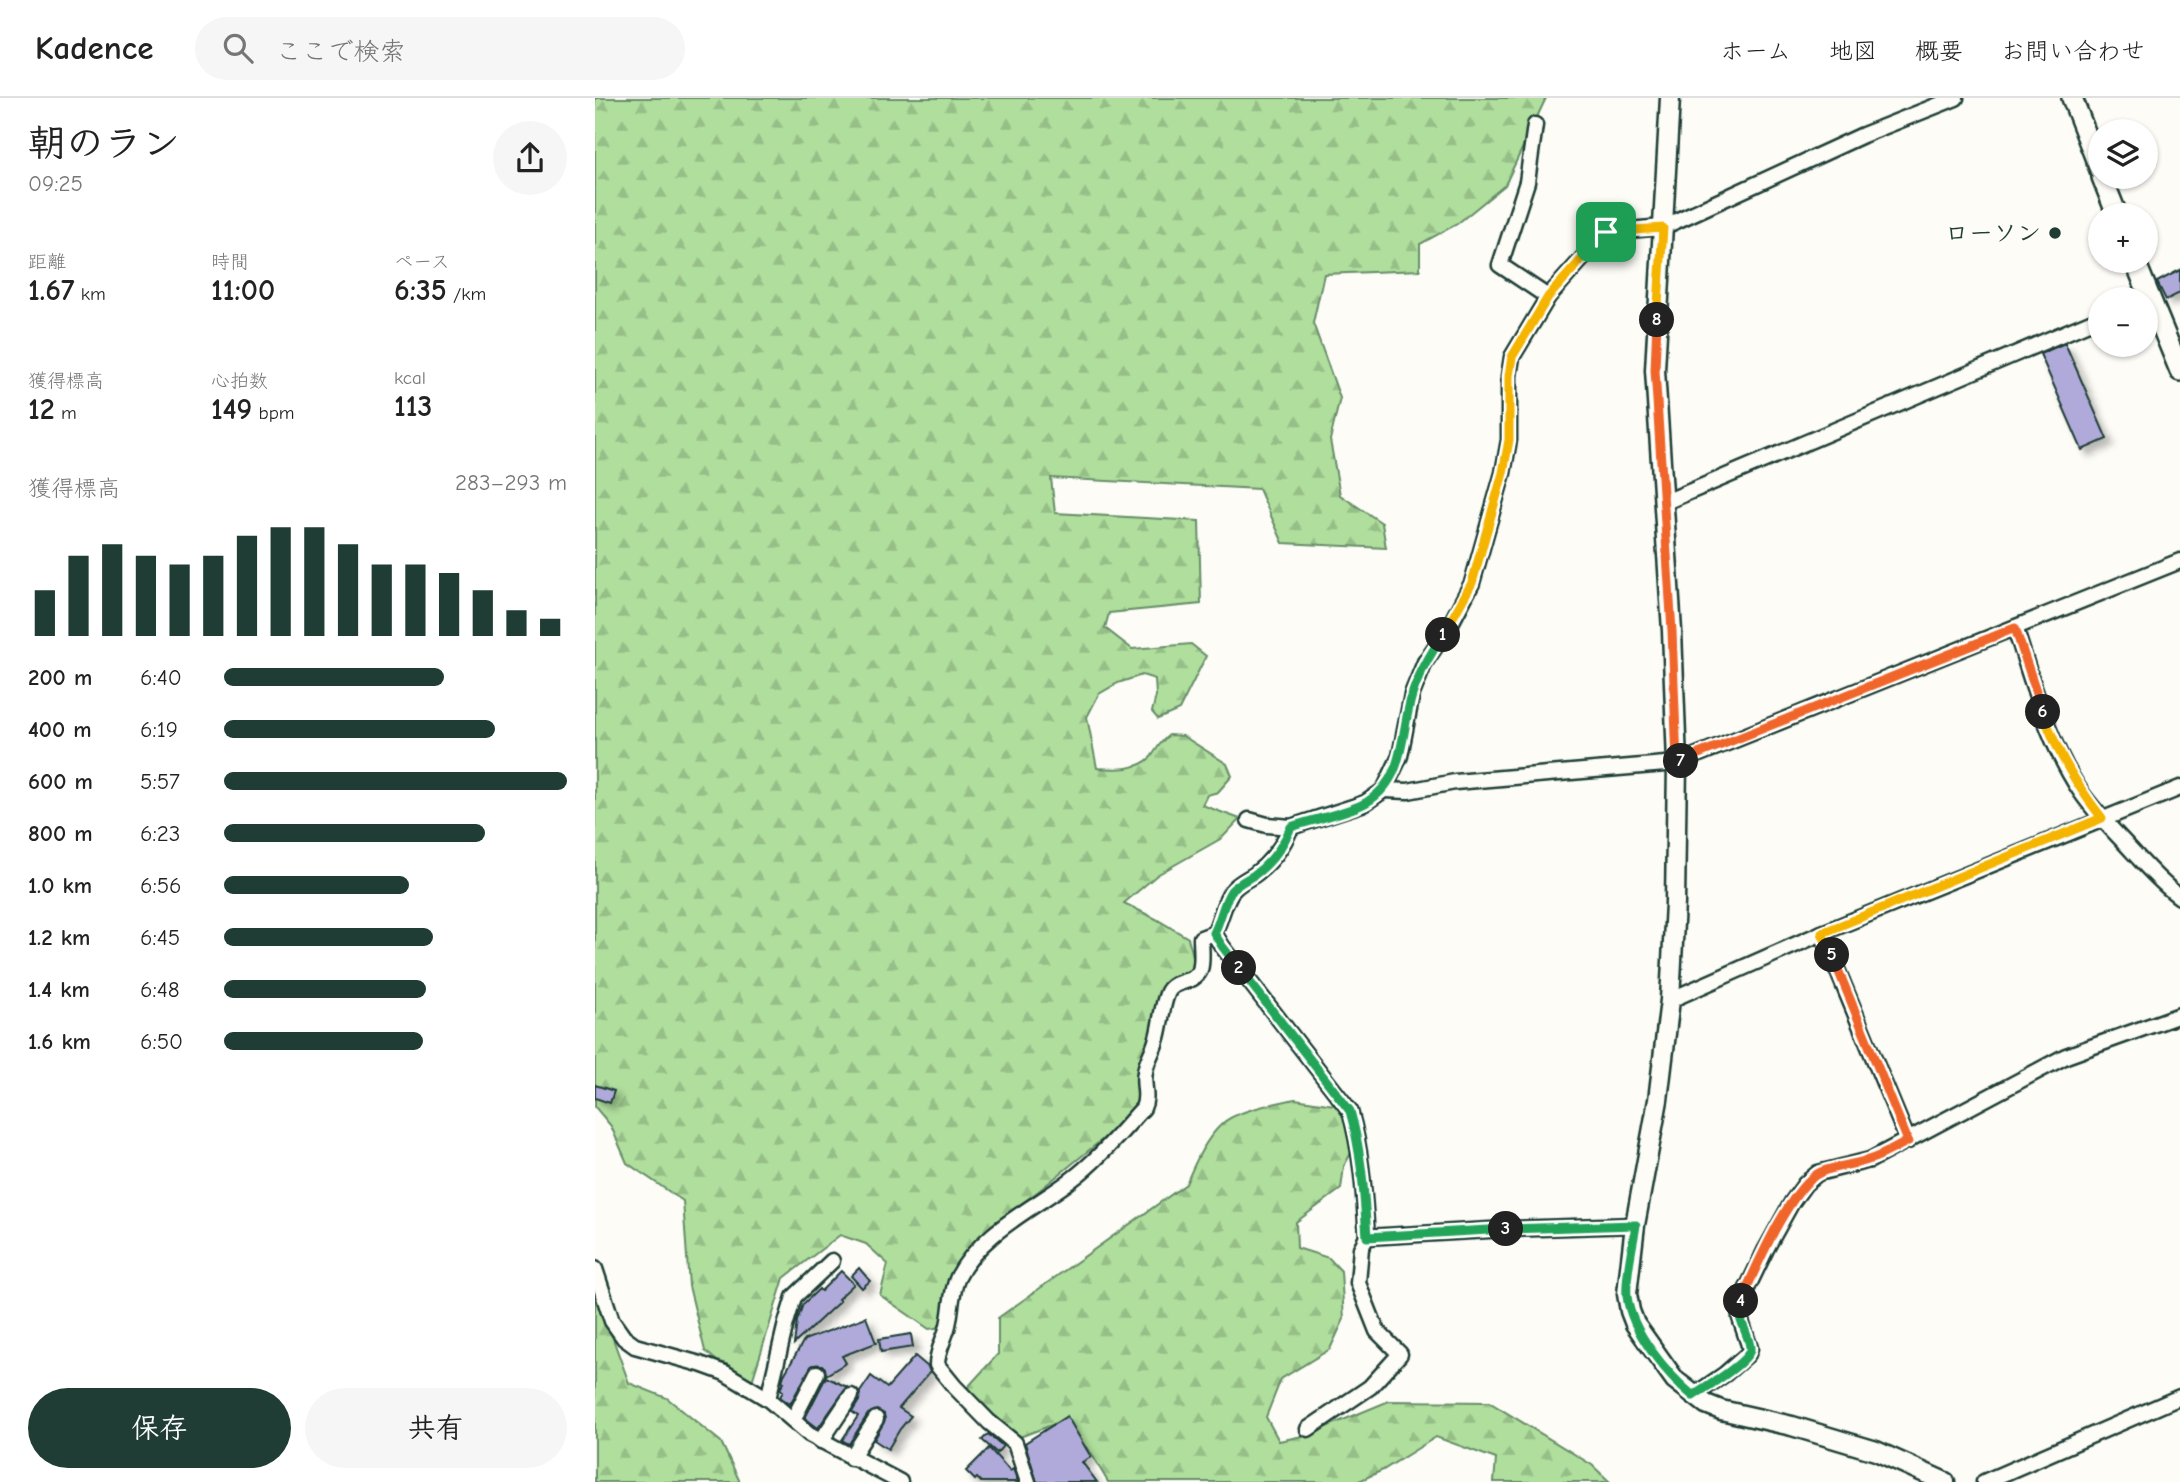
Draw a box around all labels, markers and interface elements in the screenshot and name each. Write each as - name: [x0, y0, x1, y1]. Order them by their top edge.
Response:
- search box: [195, 17, 685, 80]
- text: Kadence: [35, 29, 153, 67]
- icon: search: [219, 29, 257, 67]
- text: ここで検索: [275, 37, 405, 67]
- text: ホーム: [1720, 37, 1791, 65]
- text: 地図: [1829, 37, 1877, 65]
- text: 概要: [1915, 37, 1963, 65]
- text: お問い合わせ: [2001, 37, 2145, 65]
- map controls: [2088, 119, 2158, 357]
- button: layers: [2088, 119, 2158, 189]
- button: share: [493, 121, 567, 195]
- text: 朝のラン: [28, 122, 180, 166]
- text: 09:25: [28, 170, 83, 197]
- pin: [1576, 202, 1636, 262]
- button: +: [2088, 203, 2158, 273]
- icon: arrive: [1587, 213, 1625, 251]
- place label: ローソン: [1945, 219, 2041, 247]
- marker: ローソン: [2047, 225, 2063, 241]
- text: 距離: [28, 251, 66, 273]
- text: 時間: [211, 251, 249, 273]
- text: ペース: [394, 251, 450, 273]
- text: 1.67: [28, 273, 74, 308]
- text: 11:00: [211, 273, 275, 308]
- text: 6:35: [394, 273, 447, 308]
- text: km: [74, 283, 106, 305]
- text: /km: [447, 283, 486, 305]
- button: −: [2088, 287, 2158, 357]
- pin: 8: [1639, 302, 1675, 338]
- text: 8: [1652, 308, 1661, 330]
- text: kcal: [394, 367, 426, 389]
- text: 獲得標高: [28, 370, 104, 392]
- text: 心拍数: [211, 370, 268, 392]
- text: 113: [394, 389, 432, 424]
- text: 12: [28, 392, 55, 427]
- text: 149: [211, 392, 252, 427]
- text: m: [55, 402, 77, 424]
- text: bpm: [252, 402, 295, 424]
- text: 283–293 m: [455, 469, 567, 496]
- text: 獲得標高: [28, 475, 120, 502]
- pin: 1: [1425, 618, 1461, 652]
- text: 1: [1439, 623, 1446, 645]
- text: 200 m: [28, 664, 92, 691]
- text: 6:40: [140, 664, 182, 691]
- pin: 6: [2025, 694, 2061, 730]
- text: 6: [2038, 700, 2047, 722]
- text: 400 m: [28, 716, 92, 743]
- text: 6:19: [140, 716, 178, 743]
- pin: 7: [1663, 744, 1699, 778]
- text: 7: [1676, 749, 1685, 771]
- text: 600 m: [28, 768, 93, 795]
- text: 5:57: [140, 768, 180, 795]
- text: 800 m: [28, 820, 93, 847]
- text: 6:23: [140, 820, 180, 847]
- text: 1.0 km: [28, 872, 92, 899]
- text: 6:56: [140, 872, 182, 899]
- text: 1.2 km: [28, 924, 90, 951]
- text: 6:45: [140, 924, 180, 951]
- pin: 5: [1815, 938, 1849, 972]
- text: 5: [1826, 943, 1837, 965]
- pin: 2: [1221, 950, 1257, 986]
- text: 2: [1234, 956, 1243, 978]
- text: 1.4 km: [28, 976, 90, 1003]
- text: 6:48: [140, 976, 180, 1003]
- text: 1.6 km: [28, 1028, 91, 1055]
- text: 6:50: [140, 1028, 183, 1055]
- pin: 3: [1489, 1212, 1523, 1246]
- text: 3: [1501, 1217, 1510, 1239]
- pin: 4: [1723, 1284, 1759, 1318]
- text: 4: [1736, 1289, 1745, 1311]
- button: 保存: [28, 1388, 291, 1468]
- button: 共有: [305, 1388, 567, 1468]

